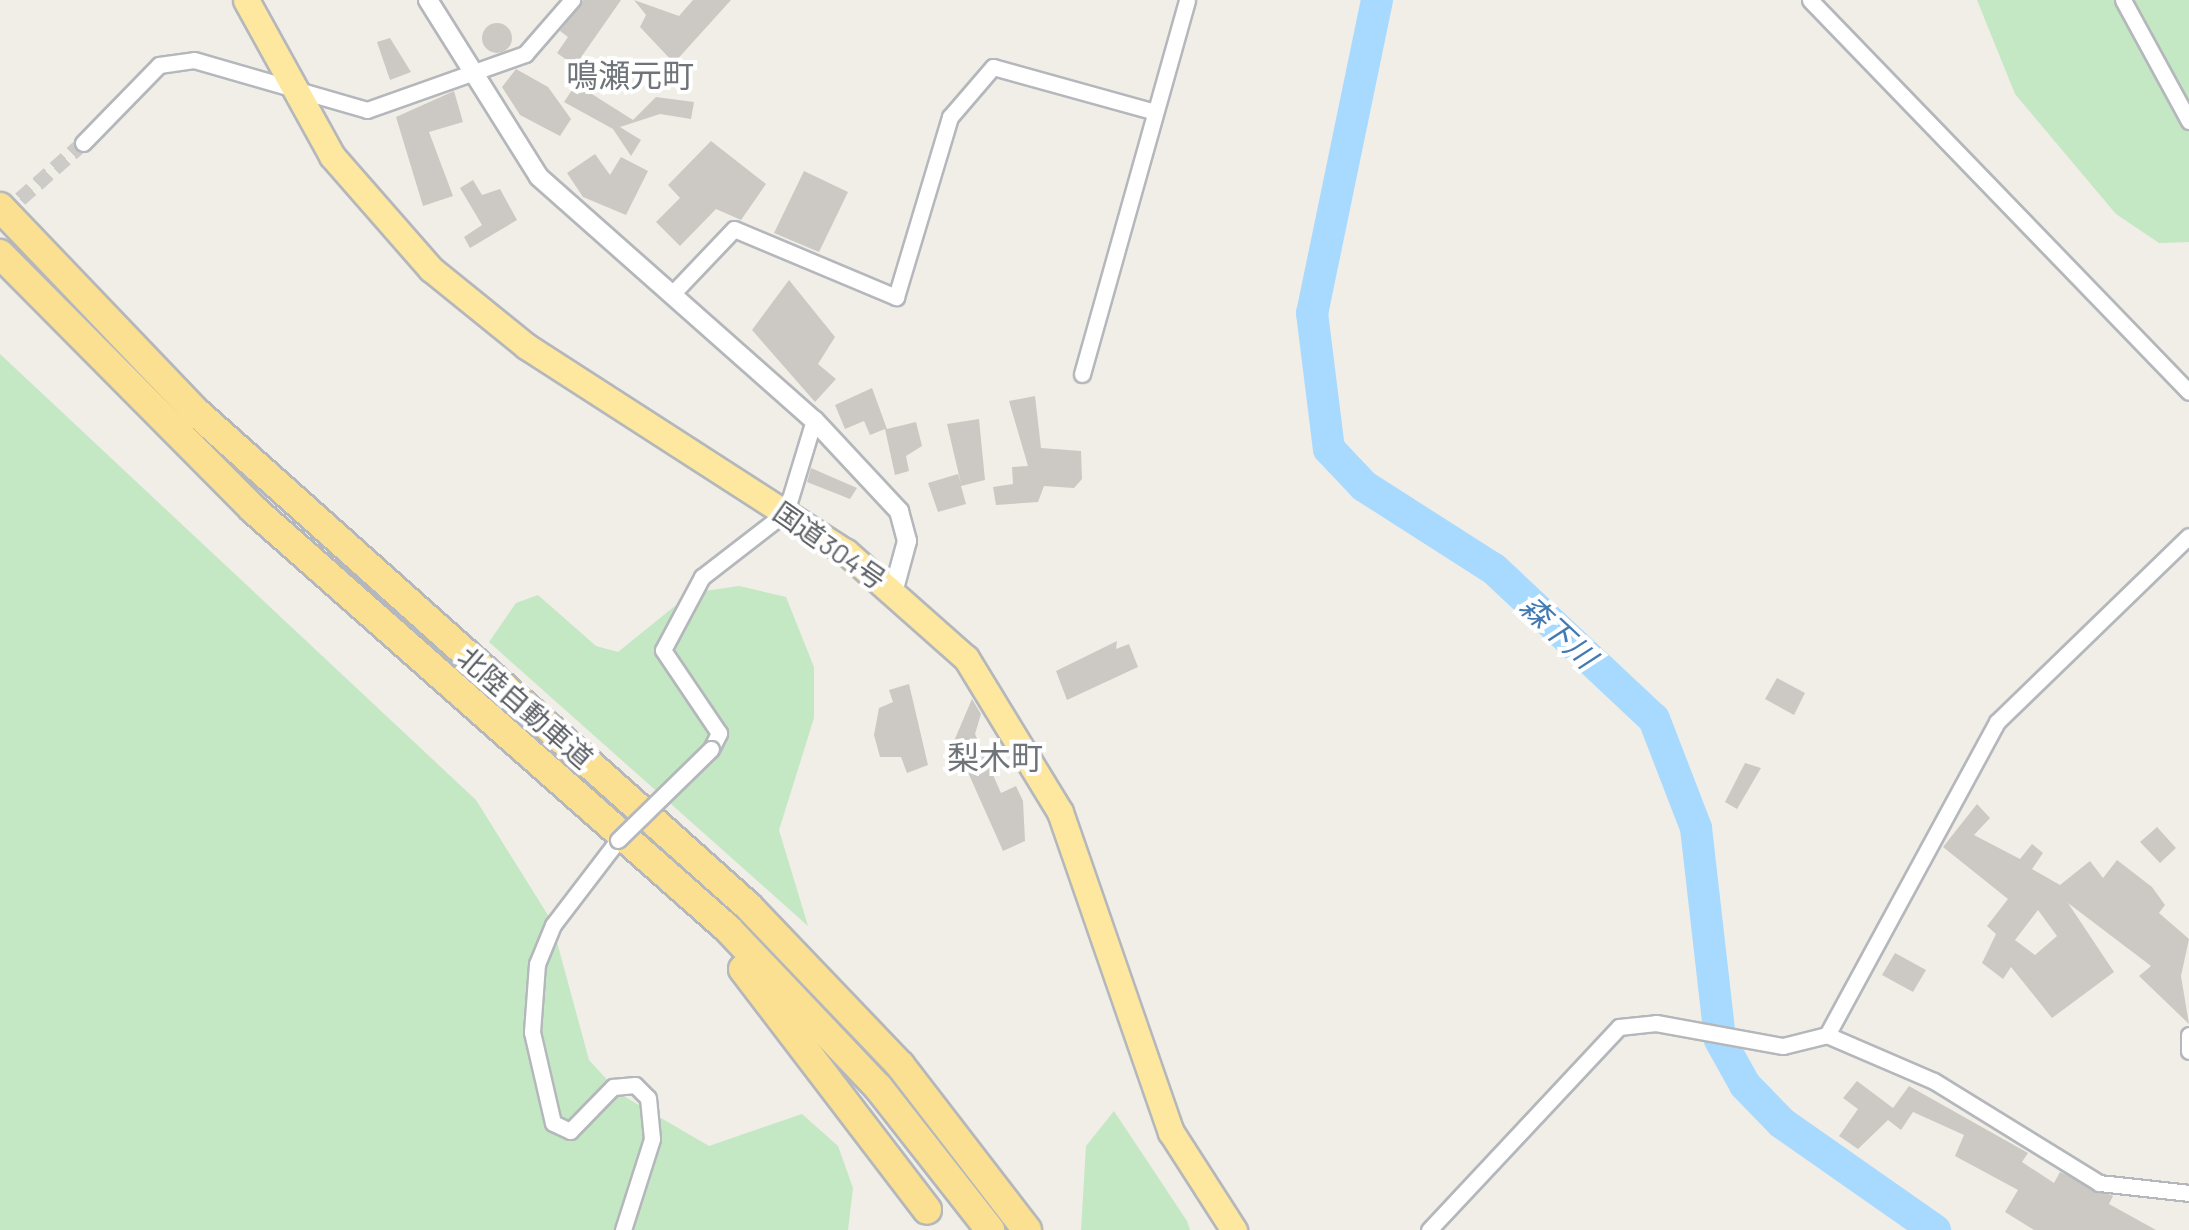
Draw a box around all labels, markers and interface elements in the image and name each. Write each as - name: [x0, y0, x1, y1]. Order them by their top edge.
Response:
- district label: 鳴瀬元町: [566, 55, 694, 93]
- street label: 国道304号: [767, 494, 893, 596]
- water label: 森下川: [1514, 587, 1604, 675]
- street label: 北陸自動車道: [452, 639, 600, 775]
- district label: 梨木町: [947, 737, 1043, 775]

